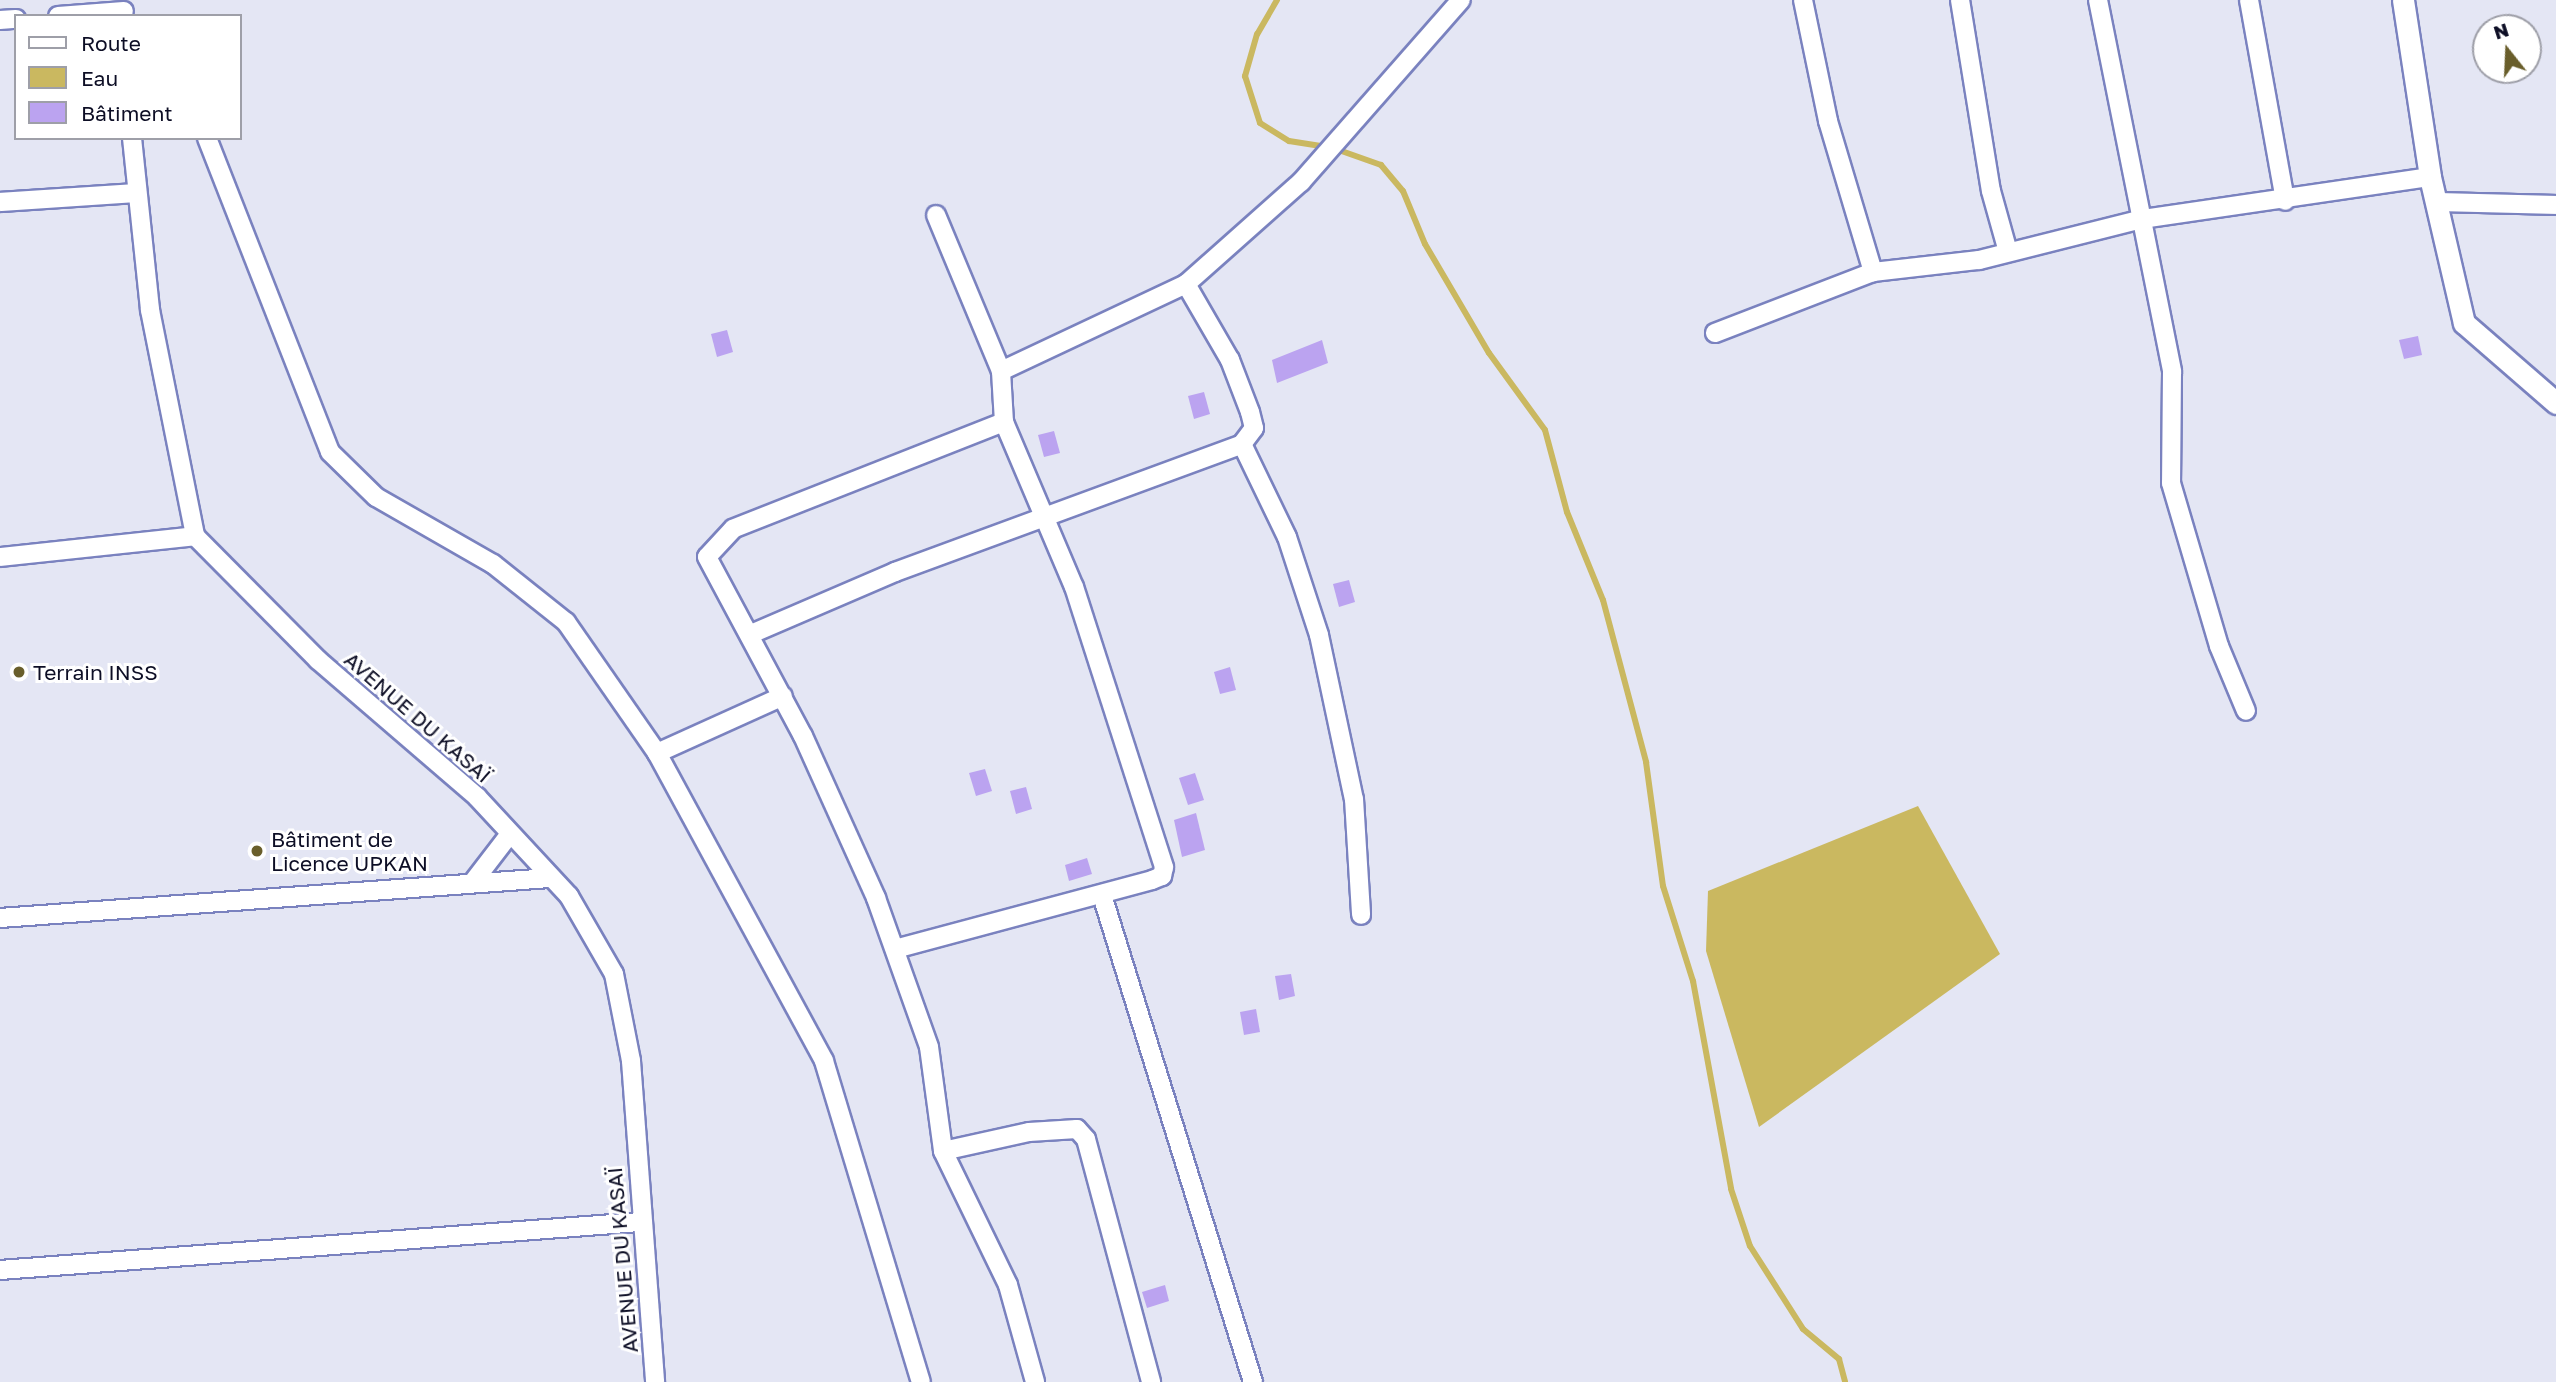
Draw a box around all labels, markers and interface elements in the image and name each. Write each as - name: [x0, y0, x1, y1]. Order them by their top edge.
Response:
- legend: [14, 14, 242, 140]
- north arrow: [2472, 14, 2542, 84]
- text: N: [2491, 17, 2511, 44]
- text: Route: [81, 30, 141, 56]
- text: Eau: [81, 65, 118, 91]
- text: Bâtiment: [81, 100, 173, 126]
- street label: AVENUE DU KASAÏ: [339, 646, 497, 788]
- place label: Terrain INSS: [33, 659, 158, 685]
- marker: Terrain INSS: [11, 664, 27, 680]
- place label: Bâtiment de Licence UPKAN: [271, 826, 428, 876]
- marker: Bâtiment de Licence UPKAN: [249, 843, 265, 859]
- street label: AVENUE DU KASAÏ: [601, 1166, 643, 1354]

